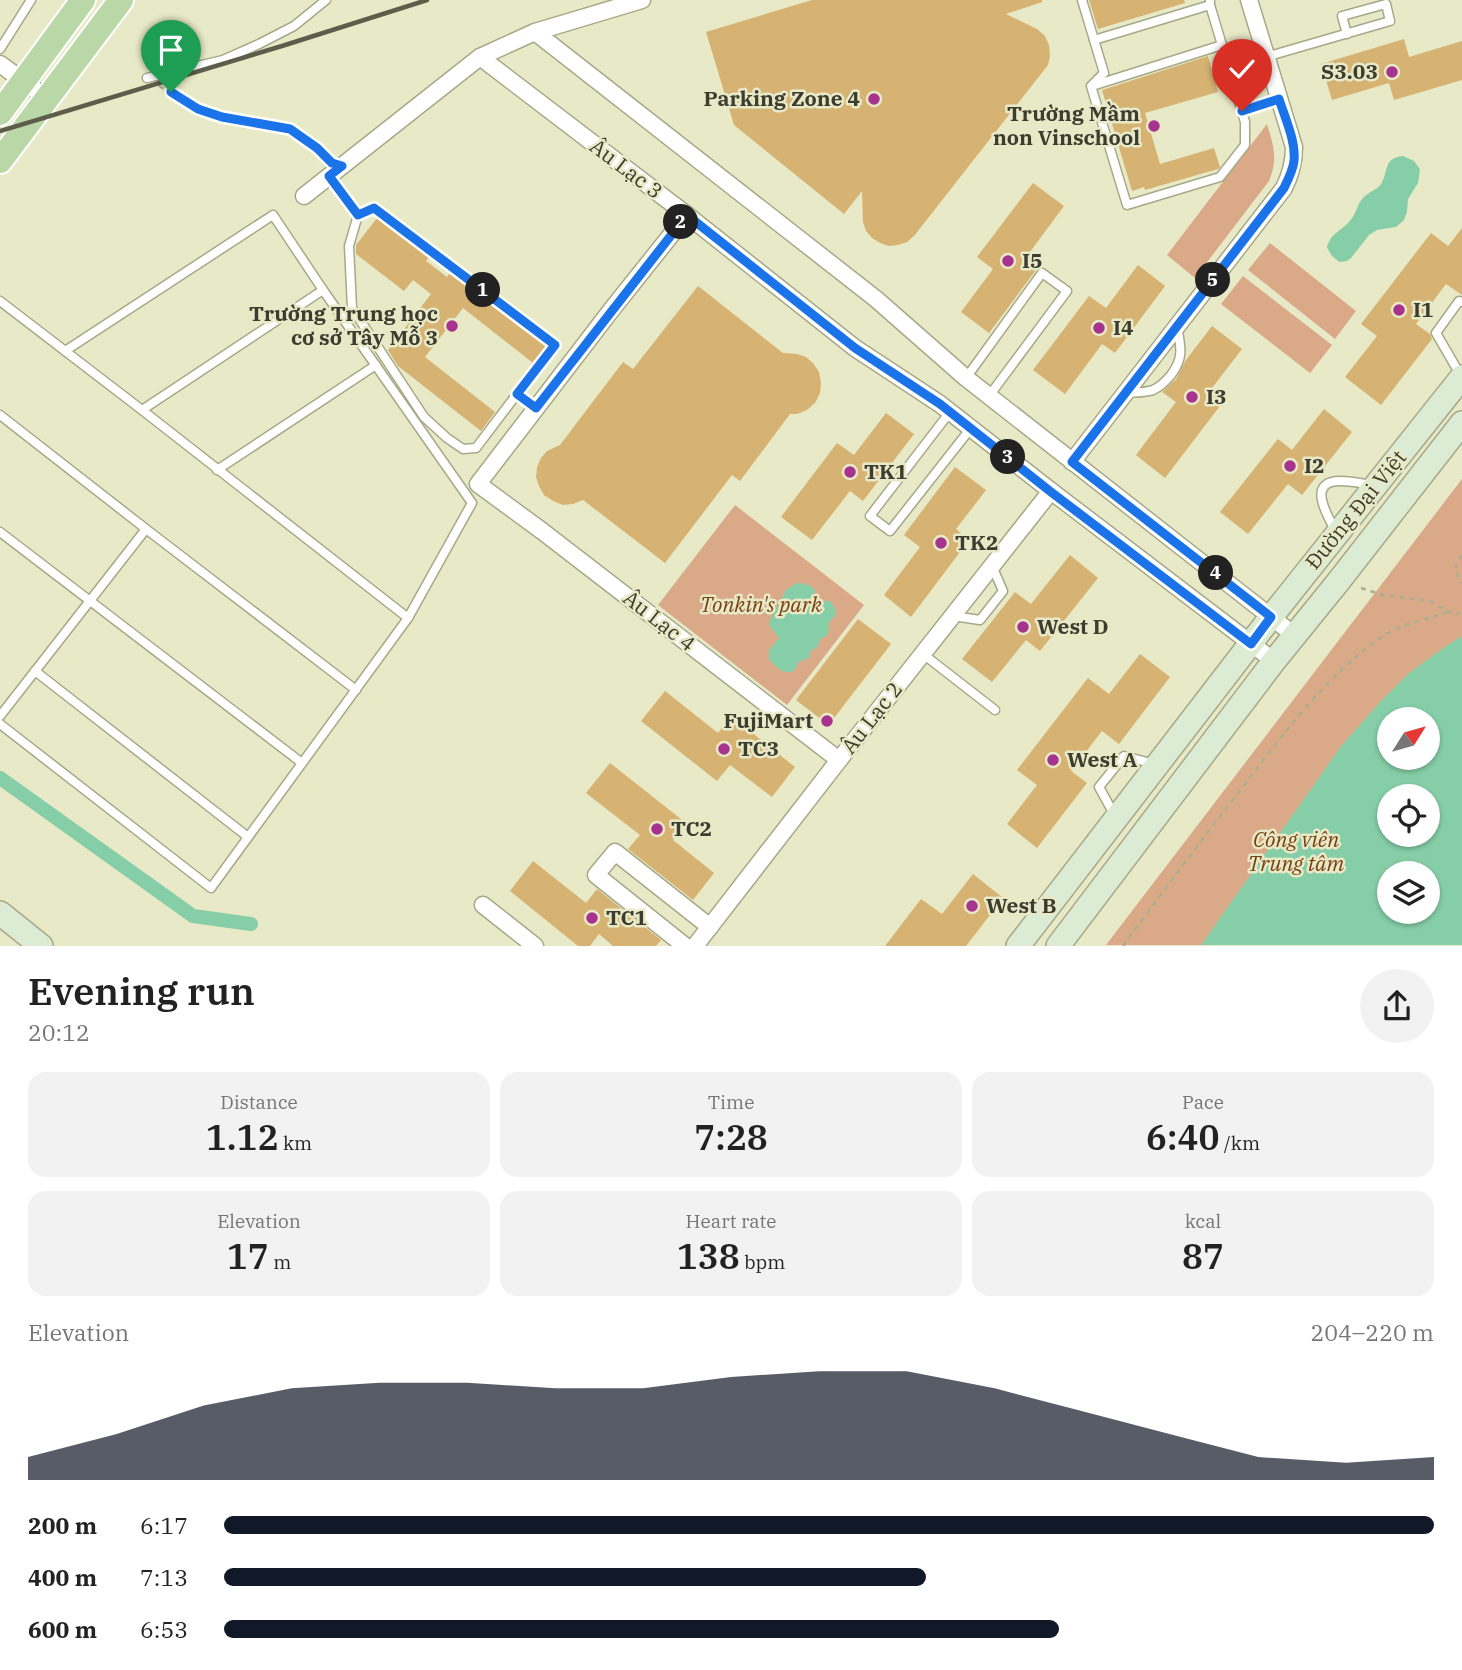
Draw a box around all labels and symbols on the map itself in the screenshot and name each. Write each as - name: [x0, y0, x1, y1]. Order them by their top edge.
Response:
- pin: [141, 20, 201, 92]
- pin: [1212, 39, 1272, 111]
- place label: S3.03: [1321, 57, 1378, 85]
- marker: S3.03: [1384, 64, 1400, 80]
- place label: Parking Zone 4: [704, 84, 860, 112]
- marker: Parking Zone 4: [866, 91, 882, 107]
- place label: Trường Mầm non Vinschool: [993, 99, 1140, 151]
- marker: Trường Mầm non Vinschool: [1146, 118, 1162, 134]
- street label: Âu Lạc 3: [585, 132, 669, 205]
- pin: 2: [664, 204, 698, 240]
- place label: I5: [1022, 246, 1043, 274]
- marker: I5: [1000, 253, 1016, 269]
- pin: 5: [1196, 262, 1230, 298]
- pin: 1: [466, 272, 500, 308]
- place label: I1: [1413, 295, 1434, 323]
- place label: Trường Trung học cơ sở Tây Mỗ 3: [249, 299, 438, 351]
- marker: I1: [1391, 302, 1407, 318]
- place label: I4: [1113, 313, 1134, 341]
- marker: Trường Trung học cơ sở Tây Mỗ 3: [444, 318, 460, 334]
- marker: I4: [1091, 320, 1107, 336]
- place label: I3: [1206, 382, 1227, 410]
- marker: I3: [1184, 389, 1200, 405]
- pin: 3: [990, 440, 1026, 475]
- street label: Đường Đại Việt: [1298, 444, 1412, 575]
- place label: I2: [1304, 451, 1325, 479]
- place label: TK1: [864, 457, 908, 485]
- marker: I2: [1282, 458, 1298, 474]
- marker: TK1: [842, 464, 858, 480]
- place label: TK2: [955, 528, 999, 556]
- marker: TK2: [933, 535, 949, 551]
- pin: 4: [1198, 556, 1234, 590]
- street label: Âu Lạc 4: [618, 583, 701, 657]
- park label: Tonkin's park: [700, 590, 823, 618]
- place label: West D: [1037, 612, 1109, 640]
- marker: West D: [1015, 619, 1031, 635]
- street label: Âu Lạc 2: [834, 676, 908, 759]
- place label: FujiMart: [723, 706, 813, 734]
- north arrow: [1377, 707, 1440, 770]
- marker: FujiMart: [819, 713, 835, 729]
- place label: TC3: [738, 734, 779, 762]
- marker: TC3: [716, 741, 732, 757]
- place label: West A: [1067, 745, 1138, 773]
- marker: West A: [1045, 752, 1061, 768]
- place label: TC2: [671, 814, 712, 842]
- marker: TC2: [649, 821, 665, 837]
- park label: Công viên Trung tâm: [1248, 825, 1345, 877]
- place label: West B: [986, 891, 1057, 919]
- marker: West B: [964, 898, 980, 914]
- place label: TC1: [606, 903, 647, 931]
- marker: TC1: [584, 910, 600, 926]

